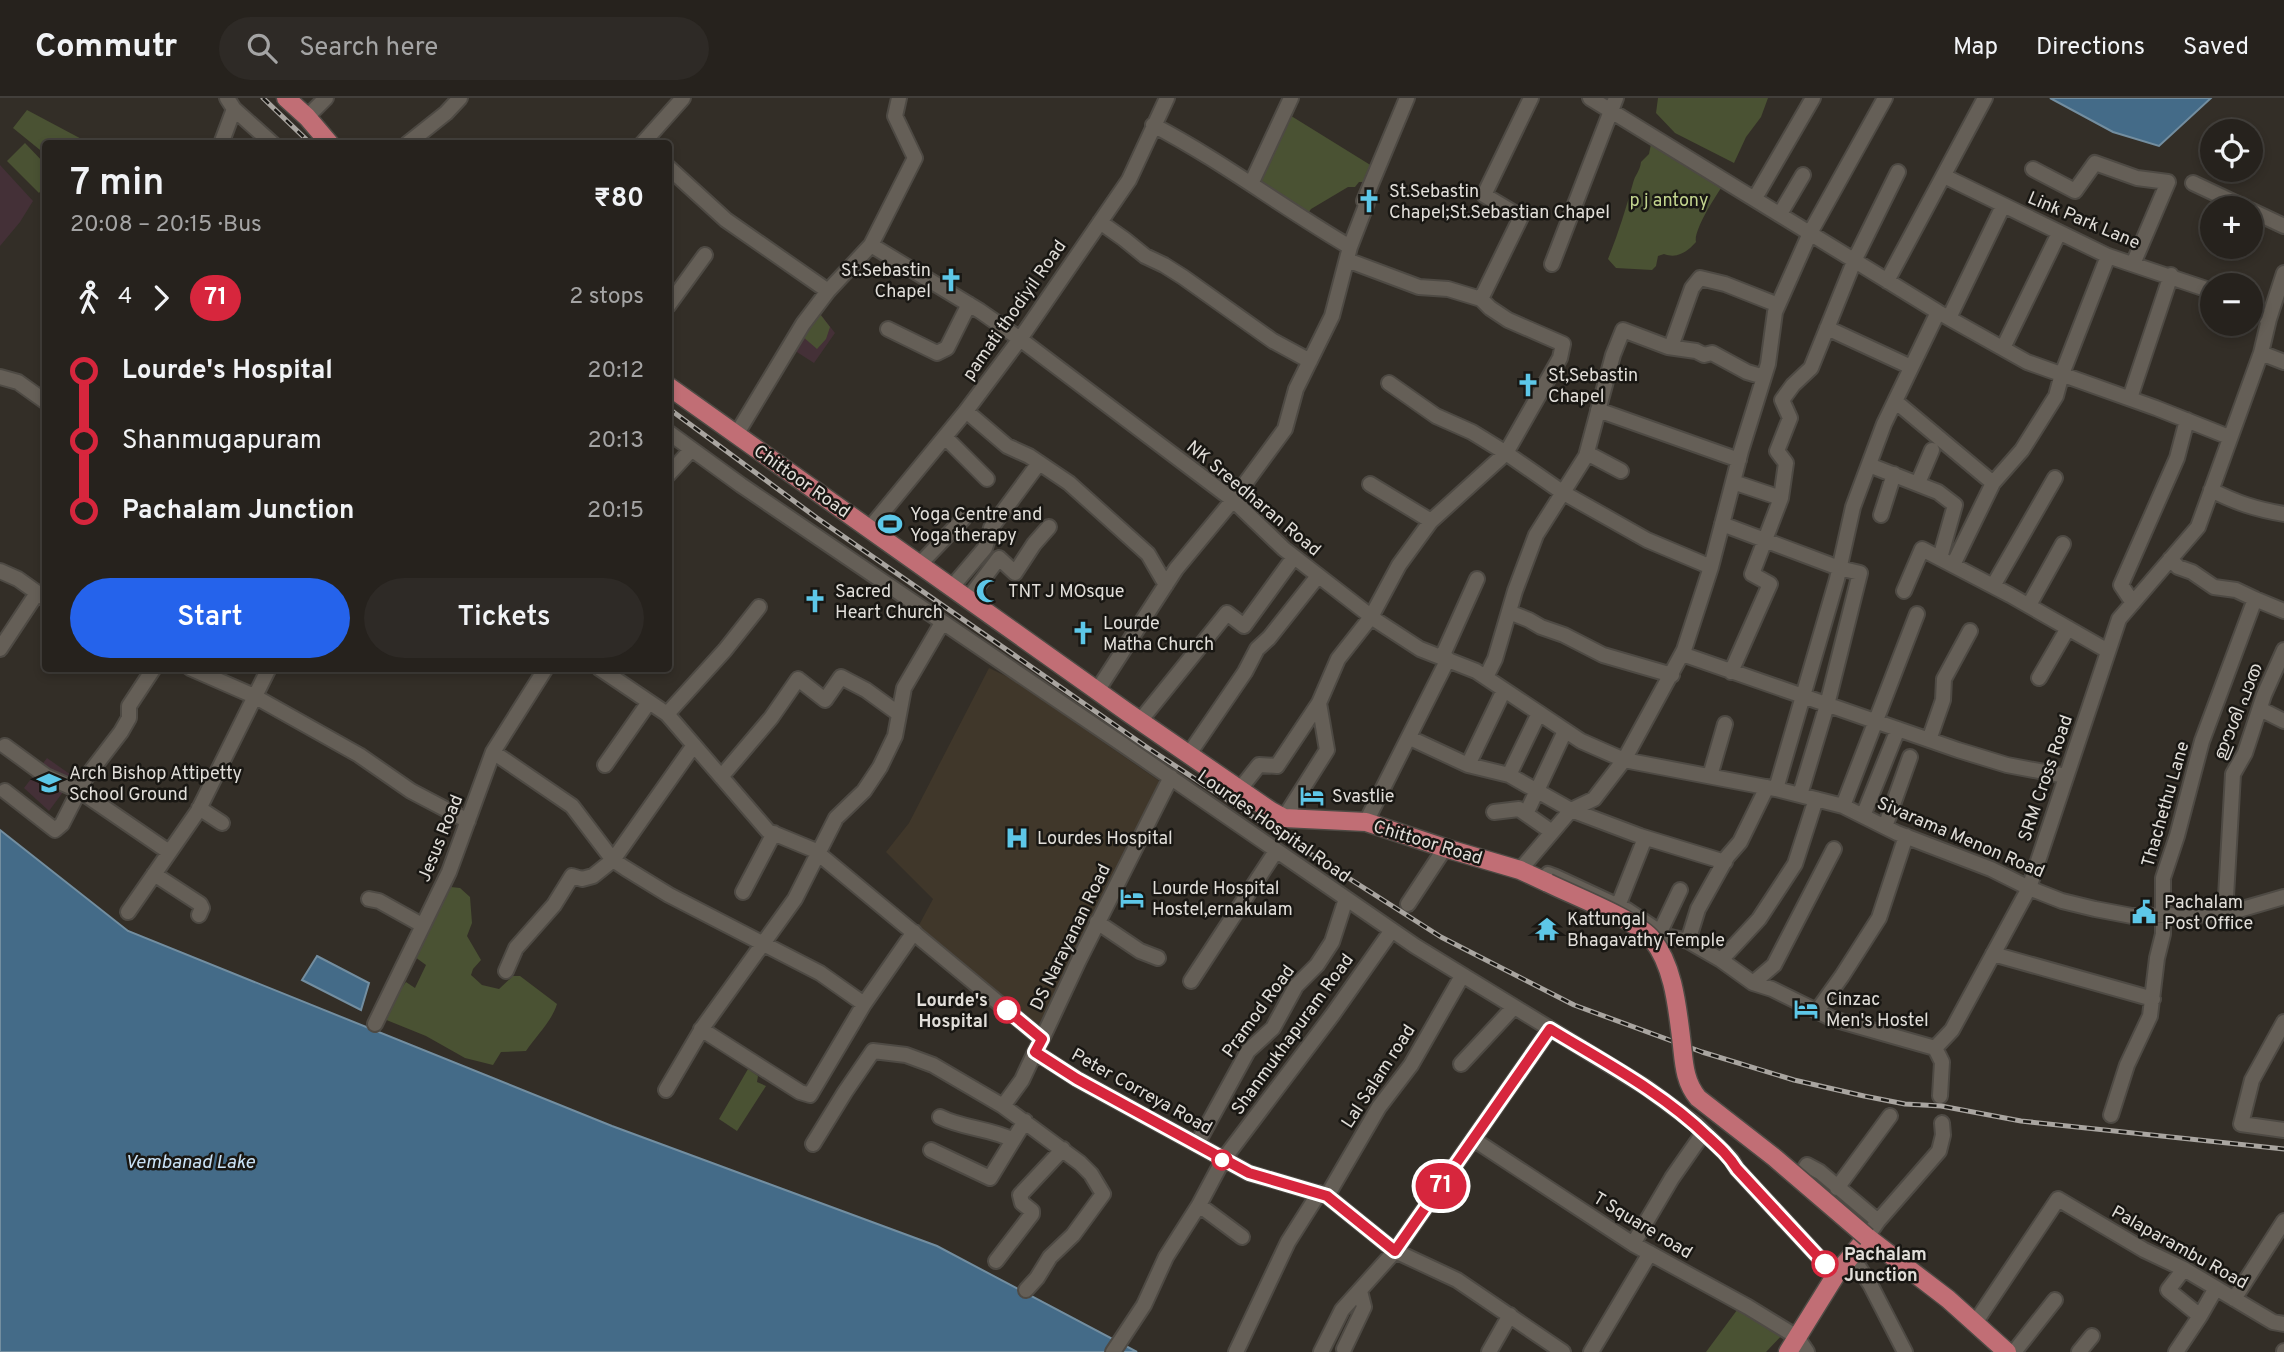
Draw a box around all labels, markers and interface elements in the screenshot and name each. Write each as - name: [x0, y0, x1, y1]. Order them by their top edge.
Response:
- search box: [219, 17, 709, 80]
- text: Commutr: [35, 27, 177, 69]
- icon: search: [243, 29, 281, 67]
- text: Search here: [299, 32, 438, 65]
- text: Map: [1953, 33, 1998, 63]
- text: Directions: [2036, 33, 2145, 63]
- text: Saved: [2183, 33, 2249, 63]
- map controls: [2200, 119, 2263, 336]
- button: locate: [2200, 119, 2263, 182]
- text: 7 min: [70, 160, 164, 209]
- place label: St.Sebastin Chapel;St.Sebastian Chapel: [1389, 181, 1610, 225]
- text: ₹80: [594, 183, 644, 216]
- church icon: St.Sebastin Chapel;St.Sebastian Chapel: [1355, 187, 1383, 215]
- street label: Link Park Lane: [2024, 187, 2143, 255]
- park label: p j antony: [1630, 190, 1708, 213]
- button: +: [2200, 196, 2263, 259]
- text: 20:08 – 20:15 · Bus: [70, 211, 262, 240]
- street label: pamati thodiyil Road: [958, 236, 1072, 386]
- place label: St.Sebastin Chapel: [841, 260, 931, 304]
- church icon: St.Sebastin Chapel: [937, 266, 965, 294]
- button: −: [2200, 273, 2263, 336]
- icon: walk: [70, 279, 108, 317]
- icon: forward: [142, 279, 180, 317]
- text: 4: [118, 283, 132, 312]
- text: 71: [204, 283, 227, 313]
- text: 2 stops: [569, 283, 644, 312]
- text: Lourde's Hospital: [122, 355, 333, 388]
- text: 20:12: [587, 357, 644, 386]
- place label: St,Sebastin Chapel: [1548, 365, 1638, 409]
- church icon: St,Sebastin Chapel: [1514, 371, 1542, 399]
- text: Shanmugapuram: [122, 425, 322, 458]
- text: 20:13: [588, 427, 644, 456]
- street label: NK Sreedharan Road: [1181, 436, 1325, 562]
- street label: Chittoor Road: [748, 440, 854, 524]
- text: Pachalam Junction: [122, 495, 354, 528]
- text: 20:15: [587, 497, 644, 526]
- place label: Yoga Centre and Yoga therapy: [910, 504, 1042, 548]
- sports icon: Yoga Centre and Yoga therapy: [876, 510, 904, 538]
- mosque icon: TNT J MOsque: [974, 577, 1002, 605]
- button: Start: [70, 578, 350, 658]
- button: Tickets: [364, 578, 644, 658]
- place label: Sacred Heart Church: [835, 581, 943, 625]
- place label: TNT J MOsque: [1008, 581, 1124, 604]
- church icon: Sacred Heart Church: [801, 587, 829, 615]
- place label: Lourde Matha Church: [1103, 613, 1214, 657]
- church icon: Lourde Matha Church: [1069, 619, 1097, 647]
- street label: ഈശി പാത: [2210, 660, 2269, 763]
- street label: SRM Cross Road: [2014, 712, 2079, 845]
- street label: Thachethu Lane: [2137, 739, 2195, 870]
- place label: Arch Bishop Attipetty School Ground: [69, 763, 242, 807]
- street label: Lourdes Hospital Road: [1192, 766, 1354, 889]
- school or university icon: Arch Bishop Attipetty School Ground: [35, 769, 63, 797]
- hotel icon: Svastlie: [1298, 782, 1326, 810]
- place label: Svastlie: [1332, 786, 1394, 809]
- street label: Jesus Road: [413, 792, 469, 886]
- street label: Sivarama Menon Road: [1873, 793, 2048, 884]
- street label: Chittoor Road: [1370, 816, 1485, 871]
- hospital icon: Lourdes Hospital: [1003, 824, 1031, 852]
- place label: Lourdes Hospital: [1037, 828, 1173, 851]
- street label: DS Narayanan Road: [1026, 861, 1117, 1015]
- place label: Lourde Hospital Hostel,ernakulam: [1152, 878, 1293, 922]
- hotel icon: Lourde Hospital Hostel,ernakulam: [1118, 884, 1146, 912]
- place label: Pachalam Post Office: [2164, 892, 2253, 936]
- public building icon: Pachalam Post Office: [2130, 898, 2158, 926]
- place label: Kattungal Bhagavathy Temple: [1567, 909, 1725, 953]
- temple icon: Kattungal Bhagavathy Temple: [1533, 915, 1561, 943]
- street label: Shanmukhapuram Road: [1227, 950, 1359, 1120]
- street label: Pramod Road: [1218, 961, 1301, 1063]
- place label: Cinzac Men's Hostel: [1826, 989, 1929, 1033]
- place label: Lourde's Hospital: [916, 990, 988, 1034]
- hotel icon: Cinzac Men's Hostel: [1792, 995, 1820, 1023]
- marker: Lourde's Hospital: [994, 997, 1020, 1023]
- street label: Lal Salam road: [1337, 1021, 1421, 1133]
- street label: Peter Correya Road: [1067, 1044, 1216, 1141]
- unlabelled marker: [1212, 1150, 1232, 1170]
- water label: Vembanad Lake: [125, 1151, 255, 1175]
- line badge: 71: [1410, 1163, 1472, 1209]
- text: 71: [1430, 1171, 1452, 1201]
- street label: T Square road: [1588, 1188, 1696, 1265]
- street label: Palaparambu Road: [2107, 1201, 2252, 1295]
- place label: Pachalam Junction: [1844, 1244, 1927, 1288]
- marker: Pachalam Junction: [1812, 1251, 1838, 1277]

